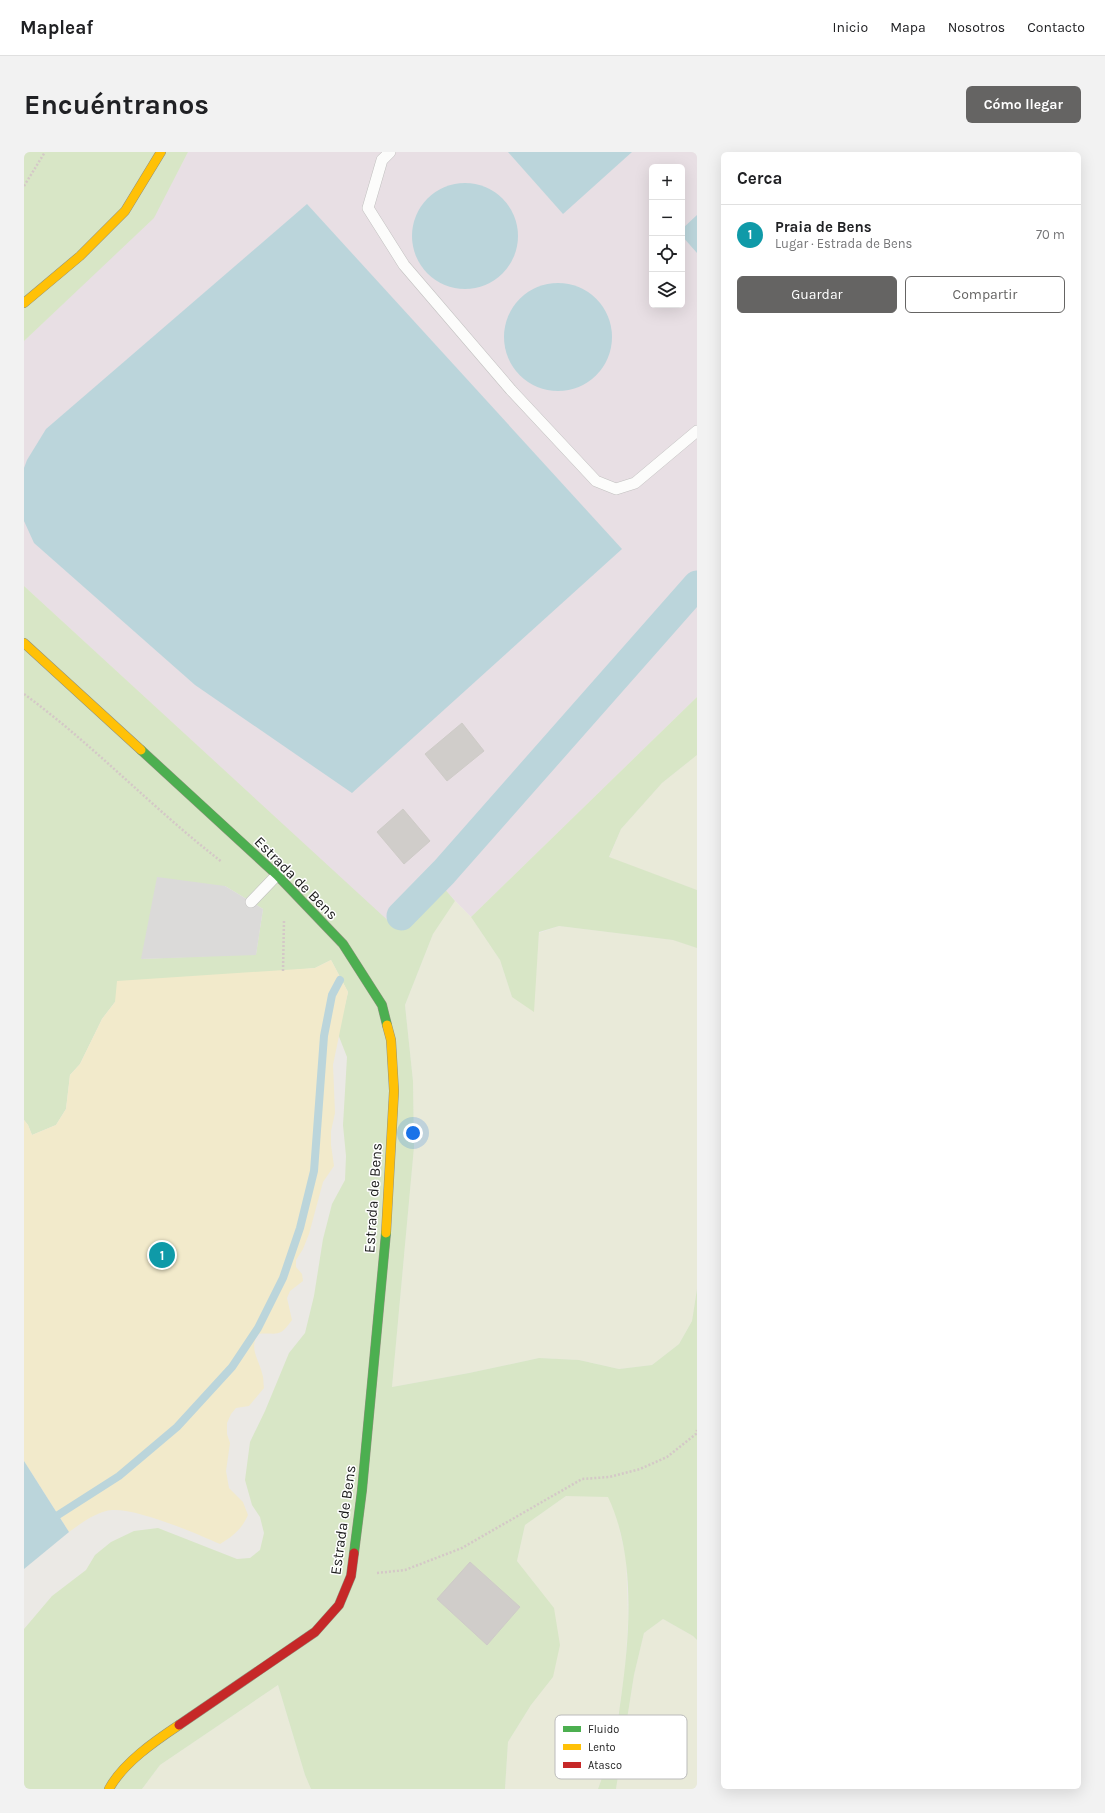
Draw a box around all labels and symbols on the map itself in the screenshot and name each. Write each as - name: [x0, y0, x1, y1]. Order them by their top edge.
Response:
- street label: Estrada de Bens: [251, 833, 341, 923]
- your location: [403, 1123, 423, 1143]
- street label: Estrada de Bens: [360, 1142, 386, 1254]
- pin: 1: [149, 1240, 175, 1270]
- street label: Estrada de Bens: [326, 1464, 360, 1576]
- legend: [555, 1715, 687, 1779]
- text: Fluido: [588, 1723, 619, 1736]
- text: Lento: [588, 1741, 616, 1754]
- text: Atasco: [588, 1759, 622, 1772]

